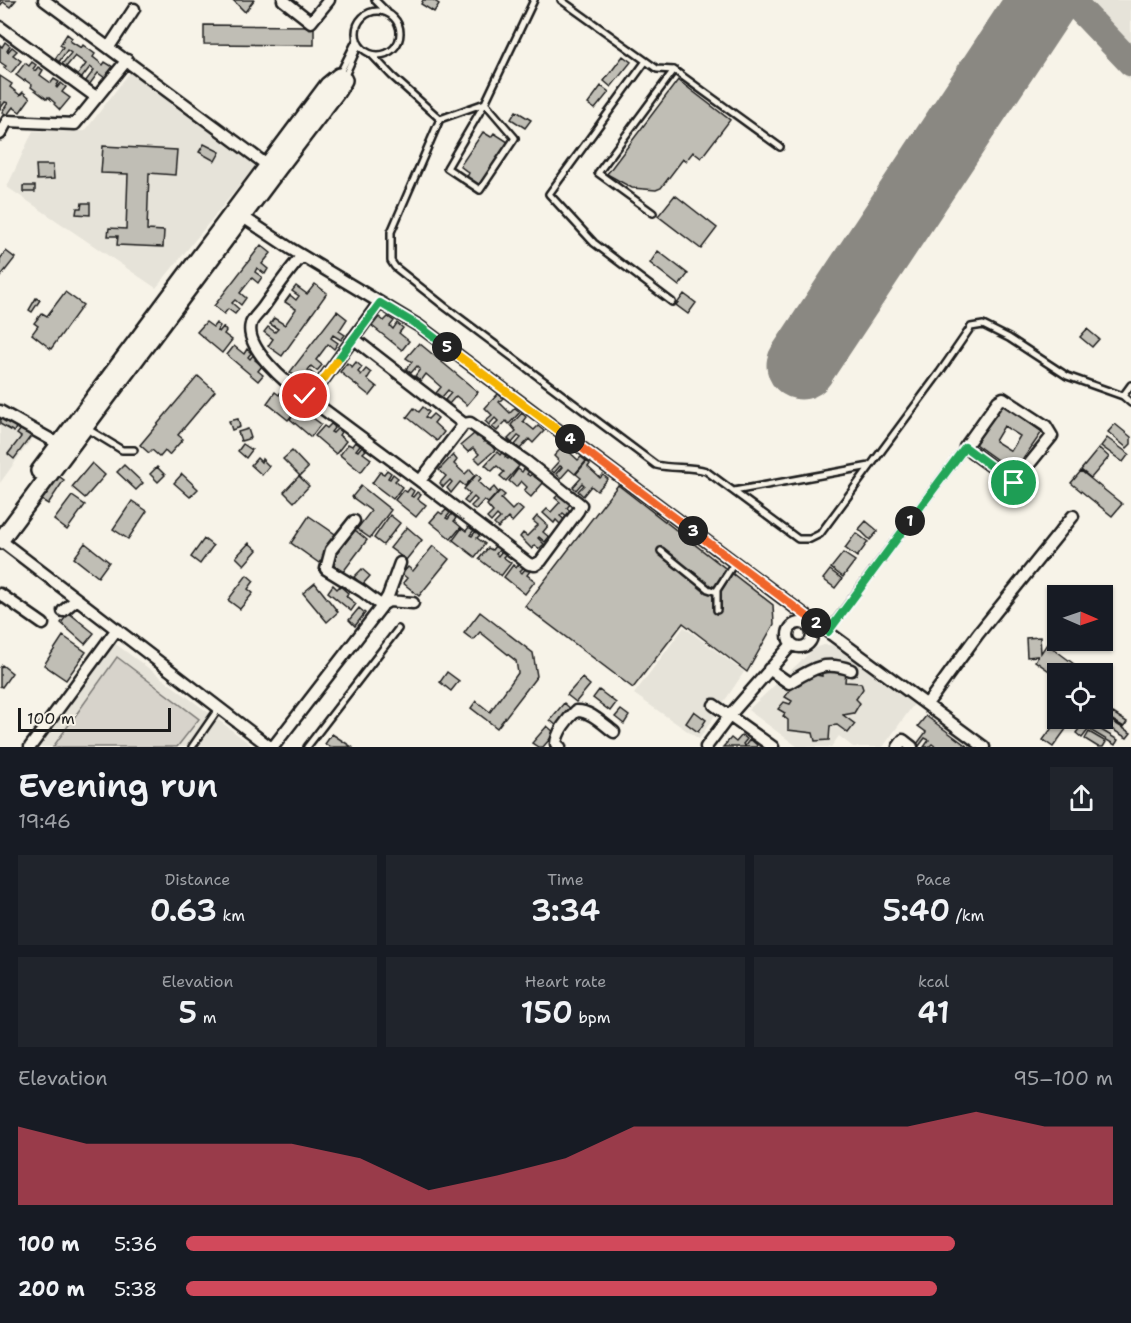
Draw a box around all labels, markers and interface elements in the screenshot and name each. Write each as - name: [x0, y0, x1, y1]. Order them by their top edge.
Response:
- pin: 5: [432, 332, 462, 362]
- text: 5: [442, 336, 452, 357]
- pin: [279, 370, 330, 421]
- icon: check: [288, 379, 321, 412]
- pin: 4: [555, 424, 585, 454]
- text: 4: [564, 428, 576, 449]
- pin: [988, 457, 1039, 508]
- icon: arrive: [997, 466, 1030, 499]
- pin: 1: [895, 506, 925, 536]
- text: 1: [906, 510, 914, 531]
- pin: 3: [678, 516, 708, 546]
- text: 3: [687, 520, 699, 541]
- north arrow: [1047, 585, 1113, 651]
- map controls: [1047, 585, 1113, 729]
- pin: 2: [801, 608, 831, 638]
- text: 2: [810, 612, 822, 633]
- button: locate: [1047, 663, 1113, 729]
- scale bar: [18, 705, 171, 732]
- text: 100 m: [27, 708, 75, 729]
- text: Evening run: [18, 763, 218, 808]
- button: share: [1050, 767, 1113, 830]
- text: 19:46: [18, 808, 71, 834]
- text: Distance: [165, 869, 230, 890]
- text: Time: [547, 869, 584, 890]
- text: Pace: [916, 869, 951, 890]
- text: 0.63: [150, 890, 217, 931]
- text: 3:34: [531, 890, 600, 931]
- text: 5:40: [883, 890, 950, 931]
- text: km: [217, 905, 245, 926]
- text: /km: [950, 905, 984, 926]
- text: Elevation: [162, 971, 233, 992]
- text: Heart rate: [525, 971, 606, 992]
- text: kcal: [918, 971, 949, 992]
- text: 5: [179, 992, 197, 1033]
- text: 150: [520, 992, 573, 1033]
- text: 41: [917, 992, 950, 1033]
- text: m: [197, 1007, 216, 1028]
- text: bpm: [573, 1007, 611, 1028]
- text: Elevation: [18, 1065, 108, 1091]
- text: 95–100 m: [1013, 1065, 1113, 1091]
- text: 100 m: [18, 1231, 80, 1257]
- text: 5:36: [114, 1231, 157, 1257]
- text: 200 m: [18, 1276, 85, 1302]
- text: 5:38: [114, 1276, 157, 1302]

